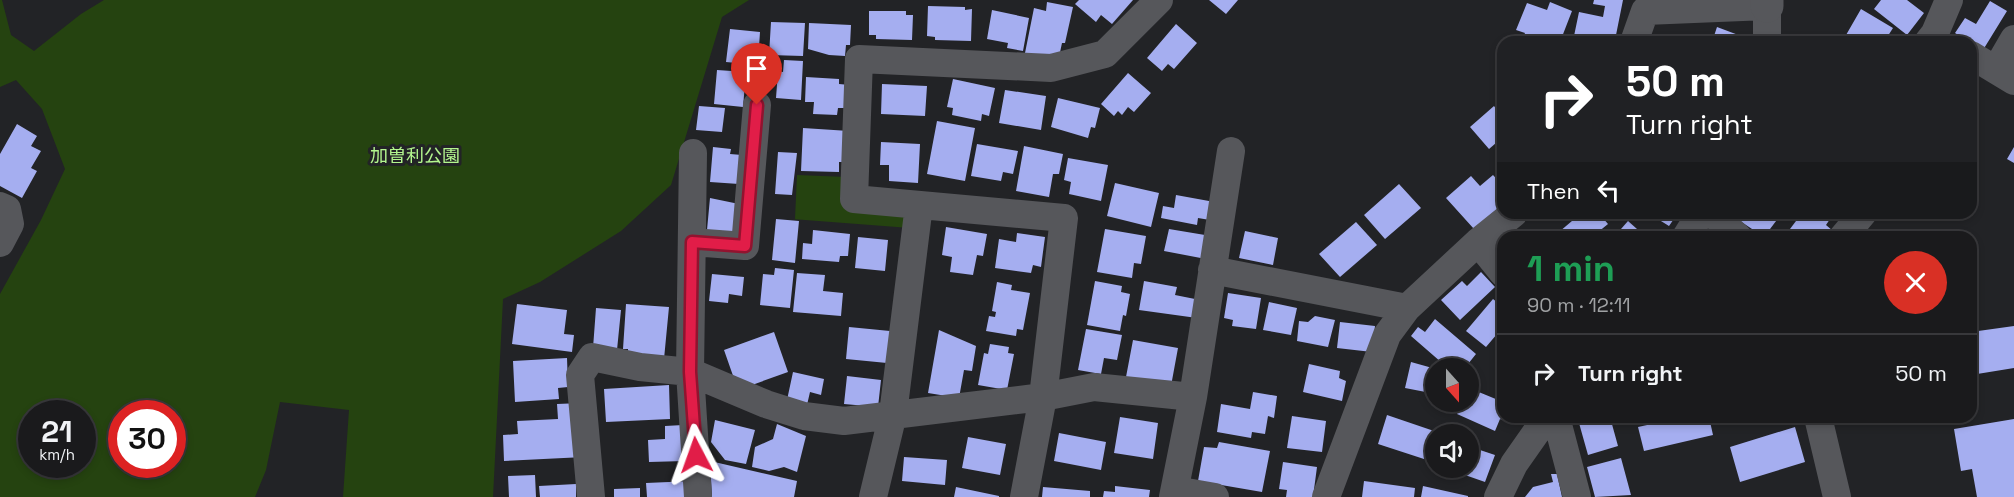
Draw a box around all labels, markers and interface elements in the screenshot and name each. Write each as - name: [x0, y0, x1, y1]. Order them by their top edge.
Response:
- pin: [731, 43, 782, 105]
- icon: arrive: [740, 52, 773, 85]
- text: 50 m: [1626, 55, 1725, 108]
- icon: right: [1527, 60, 1605, 138]
- text: Turn right: [1626, 107, 1753, 142]
- park label: 加曽利公園: [370, 144, 460, 167]
- icon: left: [1592, 174, 1625, 207]
- text: Then: [1527, 177, 1580, 205]
- text: 1 min: [1527, 246, 1615, 292]
- button: close: [1884, 251, 1947, 314]
- text: 90 m · 12:11: [1527, 292, 1631, 318]
- icon: right: [1527, 357, 1560, 390]
- north arrow: [1425, 358, 1479, 412]
- map controls: [1425, 358, 1479, 478]
- text: Turn right: [1578, 359, 1683, 387]
- text: 50 m: [1895, 359, 1947, 387]
- speed limit sign: 30: [108, 400, 186, 478]
- text: 21: [41, 412, 73, 451]
- position arrow: [664, 423, 728, 487]
- button: sound: [1425, 424, 1479, 478]
- text: km/h: [39, 445, 75, 464]

